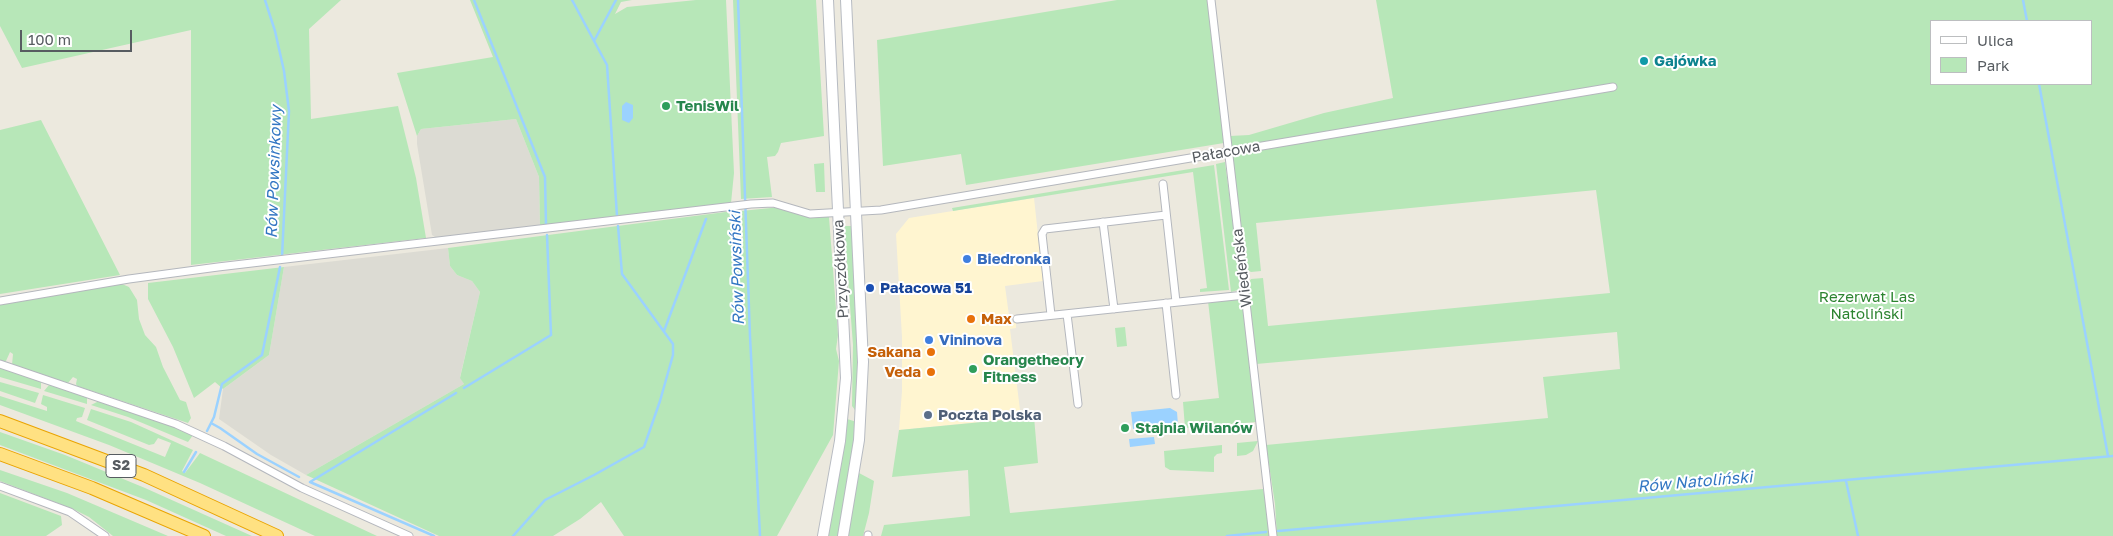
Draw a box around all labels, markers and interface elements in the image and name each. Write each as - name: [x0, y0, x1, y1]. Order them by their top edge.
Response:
- scale bar: [22, 20, 135, 52]
- legend: [1930, 20, 2093, 85]
- text: 100 m: [28, 30, 71, 48]
- text: Ulica: [1977, 31, 2013, 49]
- place label: Gajówka: [1654, 52, 1716, 70]
- marker: Gajówka: [1638, 55, 1650, 67]
- text: Park: [1977, 56, 2009, 74]
- place label: TenisWil: [676, 97, 739, 115]
- marker: TenisWil: [660, 100, 672, 112]
- water label: Rów Powsinkowy: [262, 105, 286, 239]
- street label: Pałacowa: [1190, 137, 1262, 167]
- water label: Rów Powsiński: [725, 211, 749, 325]
- street label: Przyczółkowa: [829, 219, 853, 319]
- street label: Wiedeńska: [1228, 228, 1256, 308]
- place label: Biedronka: [977, 250, 1051, 268]
- marker: Biedronka: [961, 253, 973, 265]
- place label: Pałacowa 51: [880, 279, 972, 297]
- marker: Pałacowa 51: [864, 282, 876, 294]
- park label: Rezerwat Las Natoliński: [1819, 288, 1915, 323]
- place label: Max: [981, 310, 1012, 328]
- marker: Max: [965, 313, 977, 325]
- place label: Vininova: [939, 331, 1002, 349]
- marker: Vininova: [923, 334, 935, 346]
- place label: Sakana: [867, 343, 921, 361]
- marker: Sakana: [925, 346, 937, 358]
- place label: Orangetheory Fitness: [983, 351, 1084, 386]
- place label: Veda: [884, 363, 921, 381]
- marker: Orangetheory Fitness: [967, 363, 979, 375]
- marker: Veda: [925, 366, 937, 378]
- place label: Poczta Polska: [938, 406, 1041, 424]
- marker: Poczta Polska: [922, 409, 934, 421]
- place label: Stajnia Wilanów: [1135, 419, 1253, 437]
- marker: Stajnia Wilanów: [1119, 422, 1131, 434]
- road number: S2: [106, 454, 136, 478]
- water label: Rów Natoliński: [1637, 467, 1753, 497]

